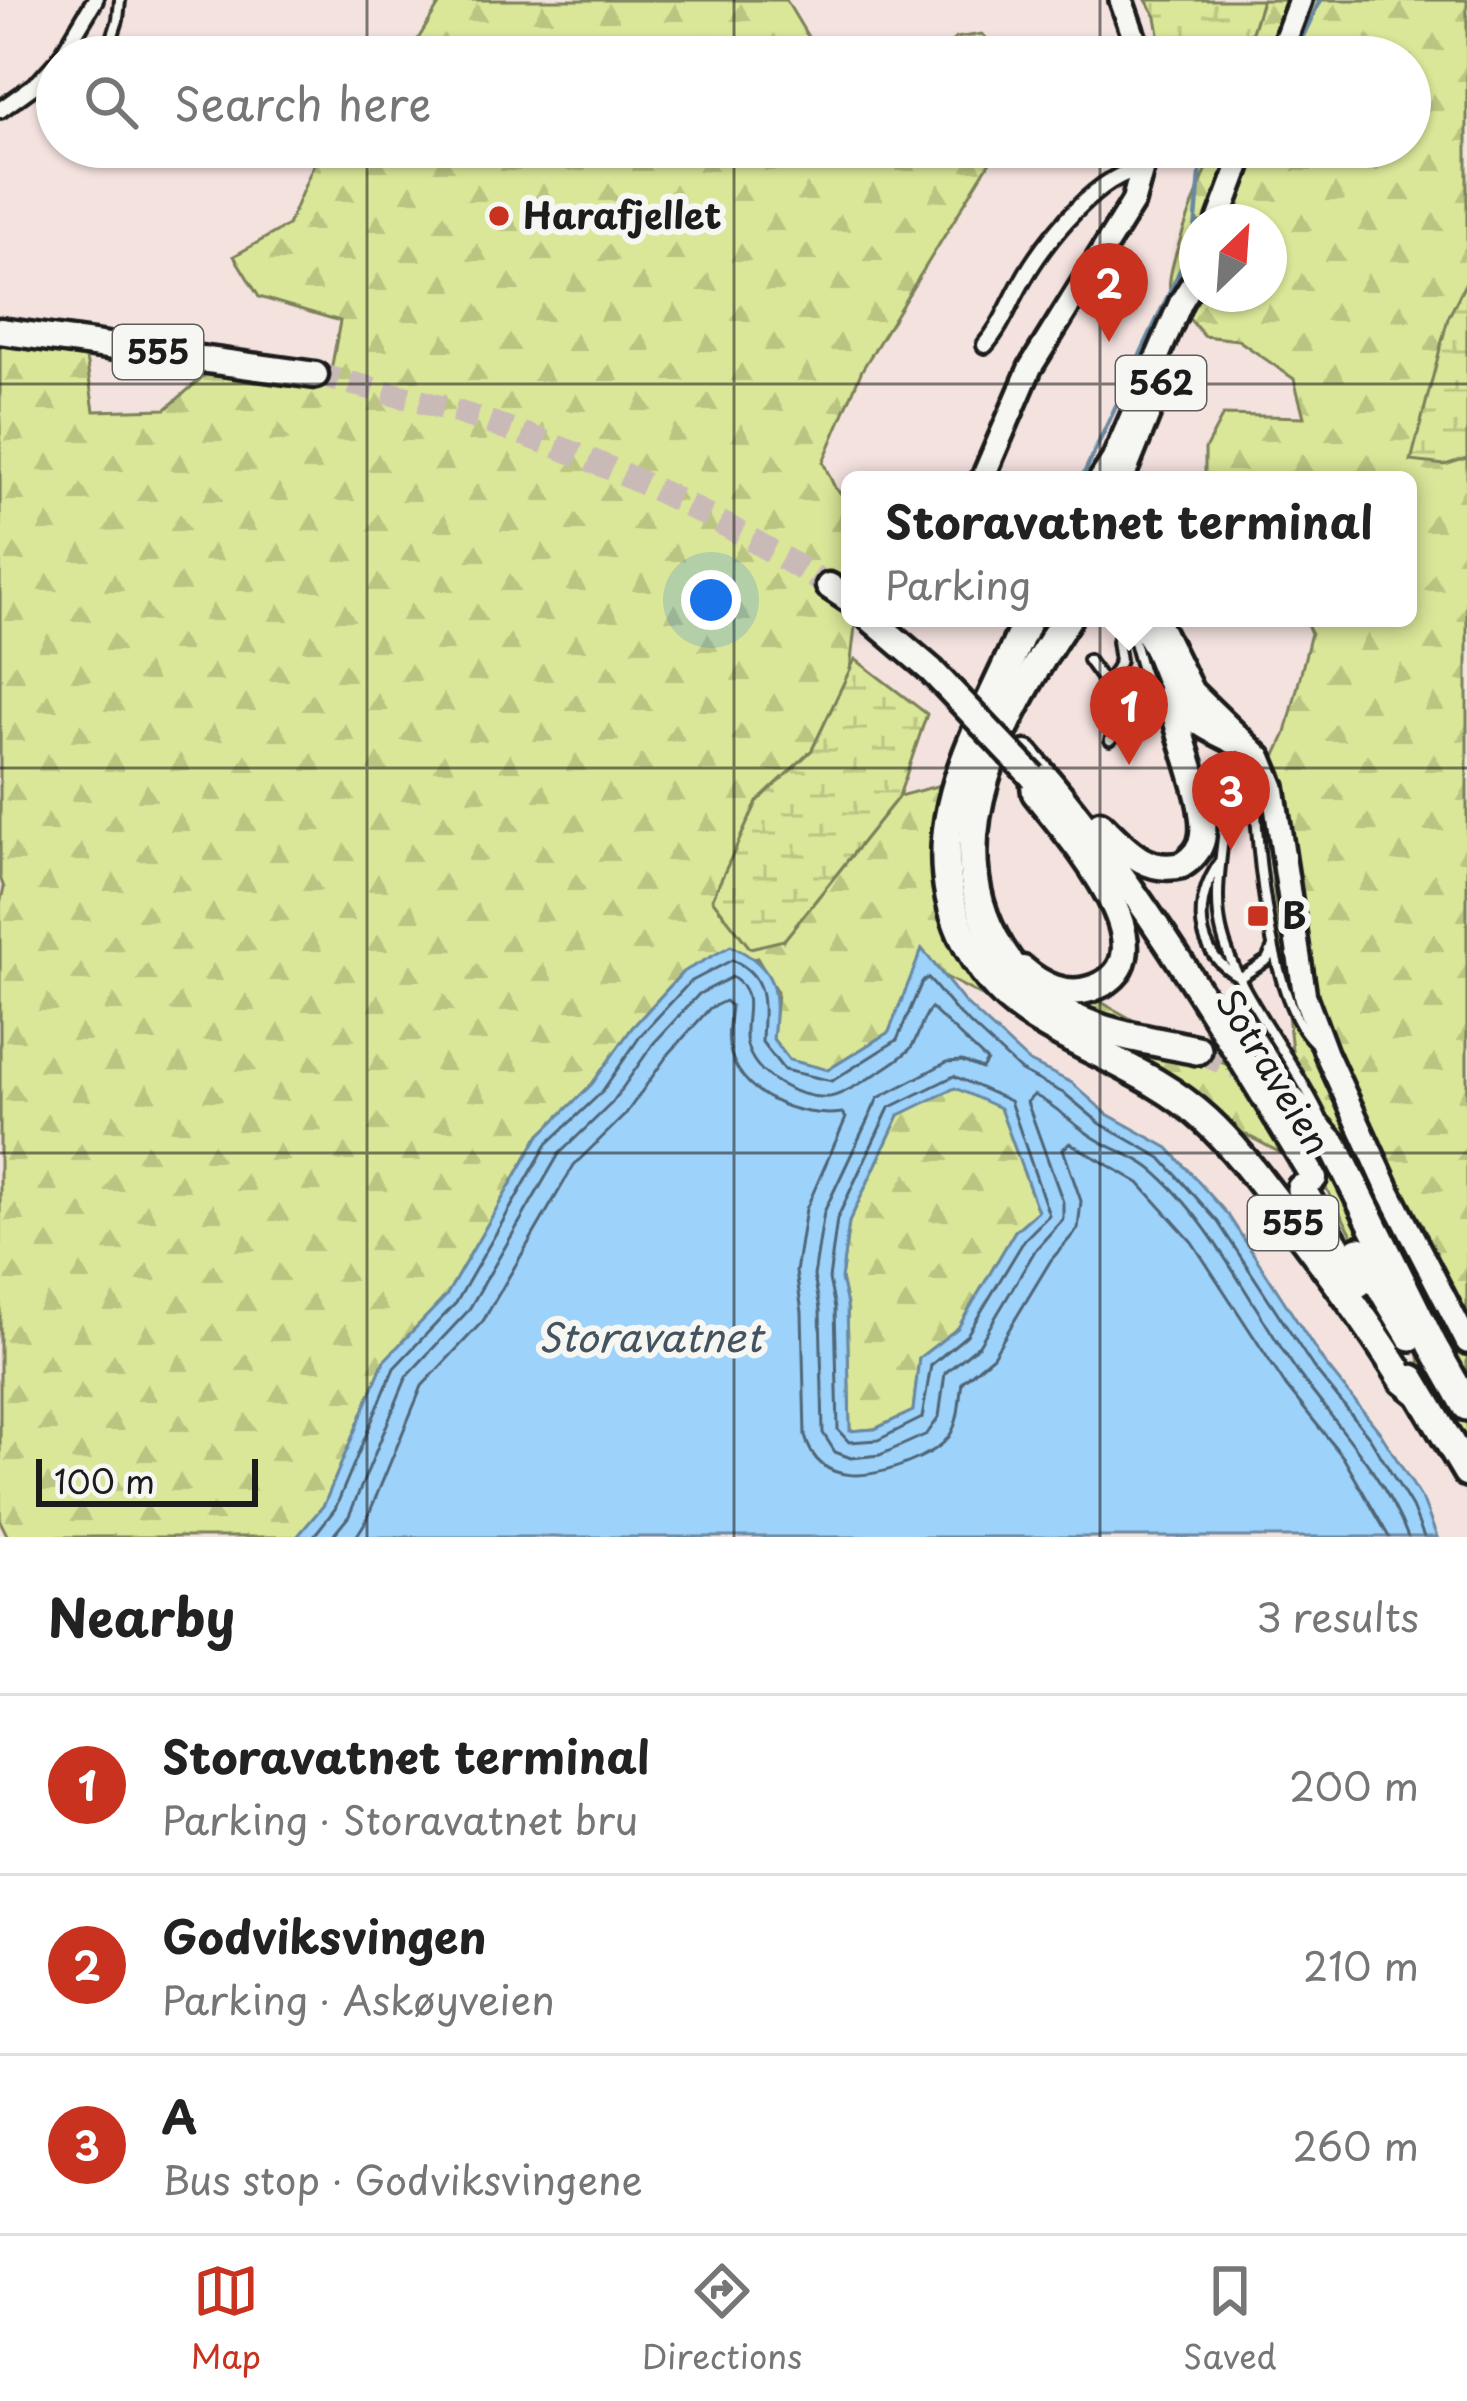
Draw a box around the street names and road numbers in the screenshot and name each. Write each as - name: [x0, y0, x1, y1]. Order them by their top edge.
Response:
- road number: 555: [113, 325, 203, 379]
- road number: 562: [1116, 356, 1206, 410]
- street label: Sotraveien: [1204, 978, 1345, 1164]
- road number: 555: [1248, 1196, 1338, 1250]

